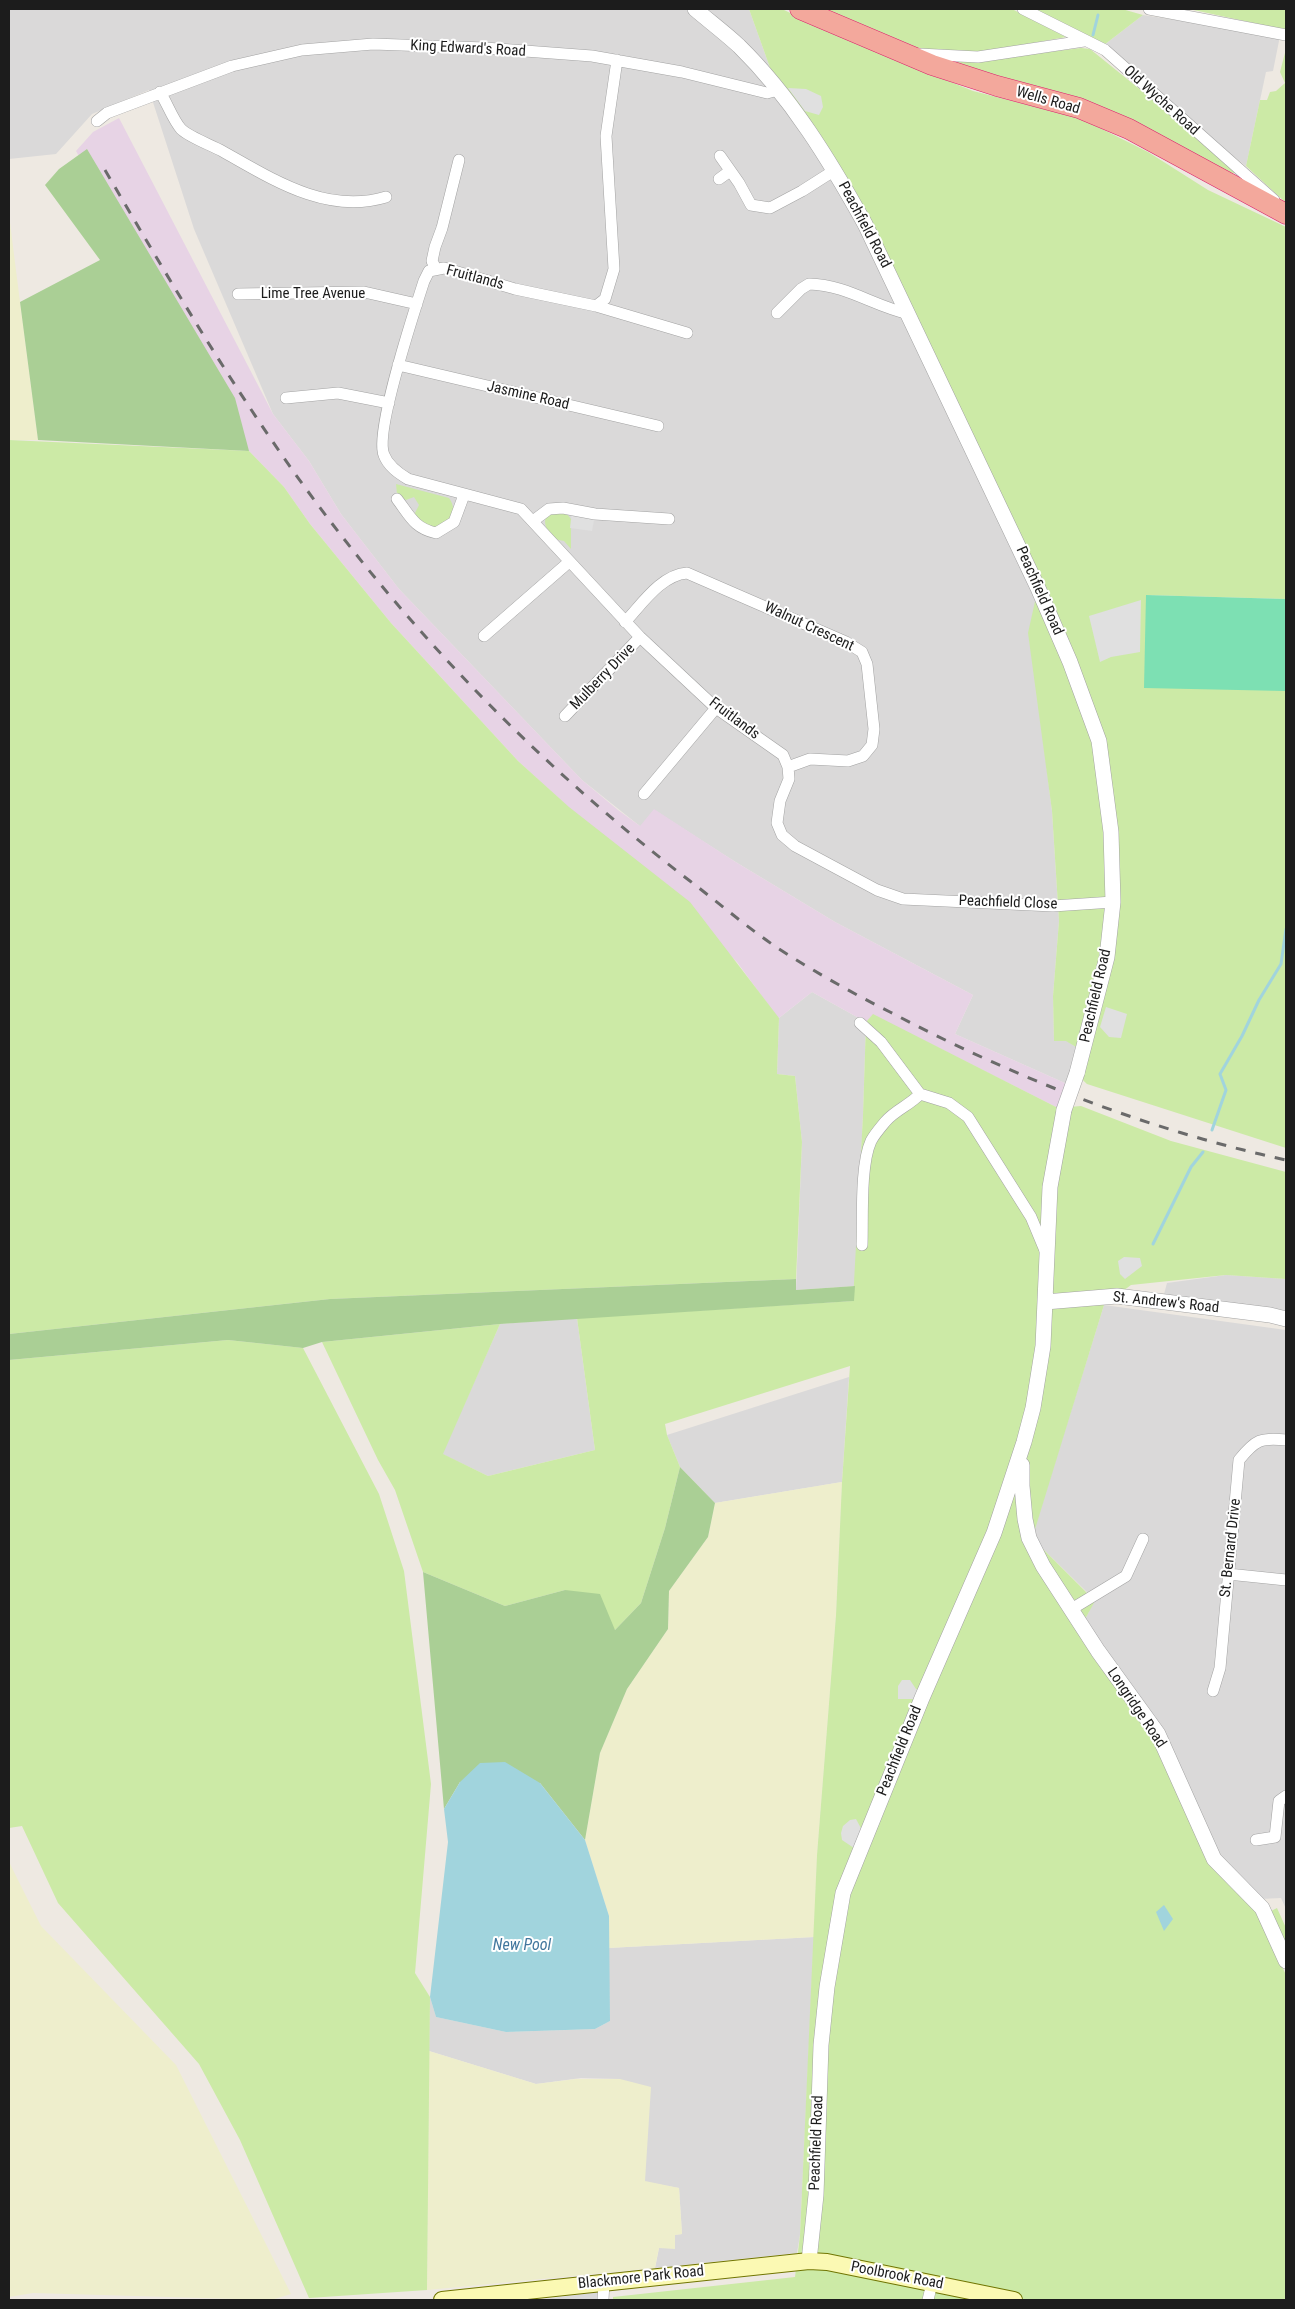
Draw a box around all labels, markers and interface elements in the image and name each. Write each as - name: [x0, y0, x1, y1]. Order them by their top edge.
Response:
- street label: King Edward's Road: [410, 37, 526, 61]
- street label: Old Wyche Road: [1119, 62, 1203, 140]
- street label: Wells Road: [1014, 83, 1082, 119]
- street label: Peachfield Road: [834, 179, 894, 271]
- street label: Fruitlands: [444, 262, 506, 294]
- street label: Lime Tree Avenue: [261, 285, 365, 303]
- street label: Jasmine Road: [485, 378, 571, 414]
- street label: Peachfield Road: [1011, 544, 1067, 638]
- street label: Walnut Crescent: [761, 598, 857, 656]
- street label: Mulberry Drive: [567, 640, 639, 714]
- street label: Fruitlands: [705, 694, 763, 744]
- street label: Peachfield Close: [958, 892, 1058, 914]
- street label: Peachfield Road: [1076, 947, 1116, 1045]
- street label: St. Andrew's Road: [1112, 1288, 1220, 1318]
- street label: St. Bernard Drive: [1217, 1498, 1245, 1598]
- street label: Longridge Road: [1103, 1665, 1169, 1751]
- street label: Peachfield Road: [874, 1703, 926, 1799]
- water label: New Pool: [493, 1936, 551, 1956]
- street label: Peachfield Road: [806, 2095, 828, 2191]
- street label: Poolbrook Road: [849, 2258, 945, 2294]
- street label: Blackmore Park Road: [577, 2262, 705, 2294]

